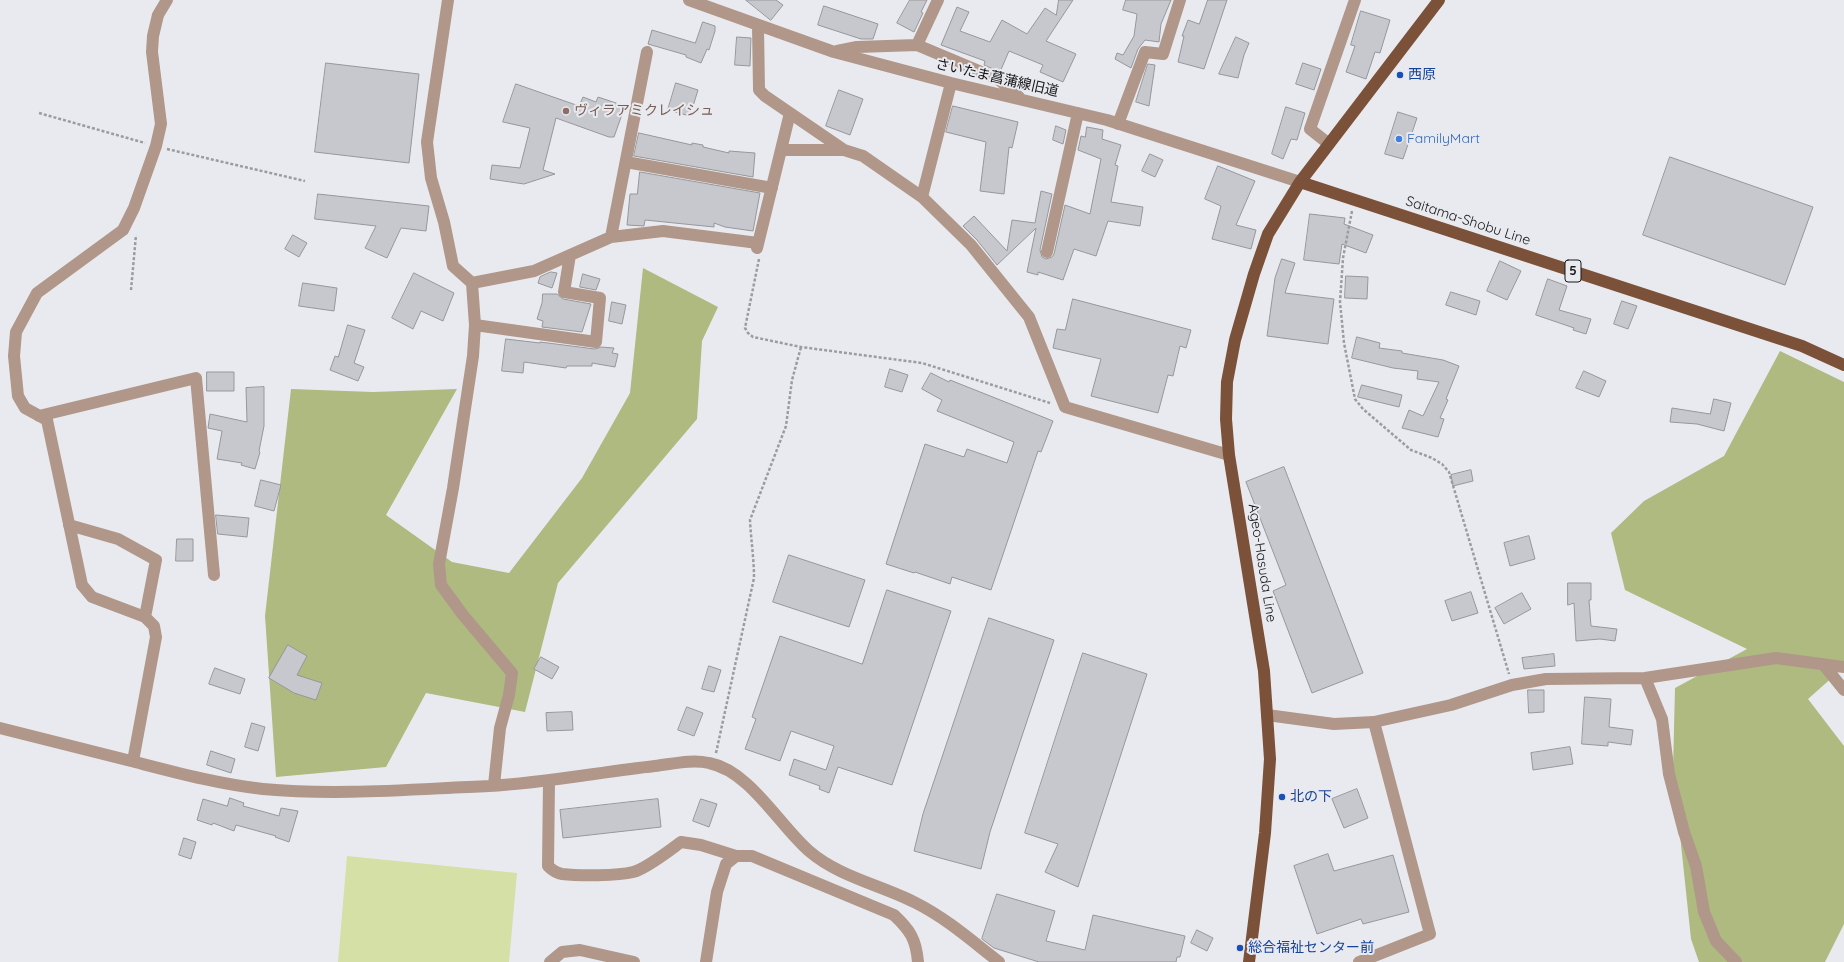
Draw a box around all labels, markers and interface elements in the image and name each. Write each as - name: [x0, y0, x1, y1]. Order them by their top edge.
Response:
- street label: さいたま菖蒲線旧道: [934, 56, 1060, 100]
- place label: 西原: [1408, 67, 1436, 83]
- marker: 西原: [1395, 70, 1405, 80]
- place label: ヴィラアミクレイシュ: [574, 103, 714, 119]
- marker: ヴィラアミクレイシュ: [561, 106, 571, 116]
- place label: FamilyMart: [1407, 131, 1480, 147]
- marker: FamilyMart: [1394, 134, 1404, 144]
- street label: Saitama-Shobu Line: [1403, 193, 1533, 249]
- road number: 5: [1565, 260, 1581, 282]
- street label: Ageo-Hasuda Line: [1244, 503, 1280, 623]
- place label: 北の下: [1290, 789, 1332, 805]
- marker: 北の下: [1277, 792, 1287, 802]
- place label: 総合福祉センター前: [1248, 940, 1374, 956]
- marker: 総合福祉センター前: [1235, 943, 1245, 953]

